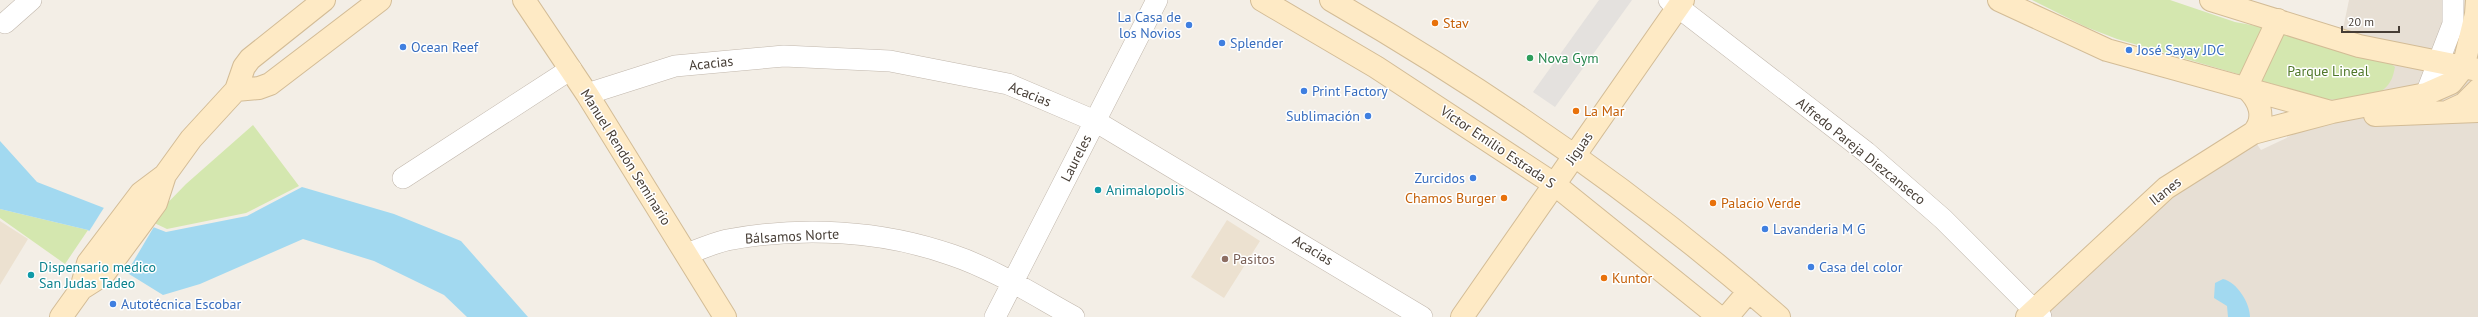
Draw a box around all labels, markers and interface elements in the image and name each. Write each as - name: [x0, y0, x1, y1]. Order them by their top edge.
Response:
- place label: La Casa de los Novios: [1117, 8, 1181, 42]
- scale bar: [2342, 8, 2399, 34]
- place label: Stav: [1443, 14, 1469, 32]
- text: 20 m: [2348, 14, 2374, 29]
- marker: Stav: [1430, 18, 1440, 28]
- marker: La Casa de los Novios: [1184, 20, 1194, 30]
- place label: Splender: [1230, 34, 1284, 52]
- place label: Ocean Reef: [411, 38, 479, 56]
- marker: Splender: [1217, 38, 1227, 48]
- place label: José Sayay JDC: [2136, 41, 2224, 59]
- marker: Ocean Reef: [398, 42, 408, 52]
- marker: José Sayay JDC: [2124, 45, 2134, 55]
- place label: Nova Gym: [1538, 49, 1599, 67]
- street label: Acacias: [688, 52, 734, 74]
- marker: Nova Gym: [1525, 53, 1535, 63]
- park label: Parque Lineal: [2287, 62, 2369, 80]
- street label: Acacias: [1006, 77, 1054, 111]
- place label: Print Factory: [1312, 82, 1388, 100]
- street label: Manuel Rendón Seminario: [577, 86, 675, 228]
- marker: Print Factory: [1299, 86, 1309, 96]
- street label: Alfredo Pareja Diezcanseco: [1793, 93, 1929, 209]
- street label: Víctor Emilio Estrada S: [1436, 101, 1559, 192]
- place label: La Mar: [1584, 102, 1625, 120]
- marker: La Mar: [1571, 106, 1581, 116]
- place label: Sublimación: [1286, 107, 1360, 125]
- marker: Sublimación: [1363, 111, 1373, 121]
- street label: Jiguas: [1561, 128, 1597, 169]
- street label: Laureles: [1057, 131, 1096, 185]
- place label: Zurcidos: [1414, 169, 1465, 187]
- marker: Zurcidos: [1468, 173, 1478, 183]
- street label: Ilanes: [2145, 173, 2185, 209]
- place label: Animalopolis: [1106, 181, 1184, 199]
- marker: Animalopolis: [1093, 185, 1103, 195]
- place label: Chamos Burger: [1405, 189, 1496, 207]
- marker: Chamos Burger: [1499, 193, 1509, 203]
- place label: Palacio Verde: [1721, 194, 1801, 212]
- marker: Palacio Verde: [1708, 198, 1718, 208]
- place label: Lavanderia M G: [1773, 220, 1865, 238]
- marker: Lavanderia M G: [1760, 224, 1770, 234]
- street label: Bálsamos Norte: [744, 225, 840, 247]
- street label: Acacias: [1289, 231, 1337, 269]
- place label: Pasitos: [1233, 250, 1275, 268]
- marker: Pasitos: [1220, 254, 1230, 264]
- place label: Dispensario medico San Judas Tadeo: [39, 258, 156, 292]
- place label: Casa del color: [1819, 258, 1903, 276]
- marker: Casa del color: [1806, 262, 1816, 272]
- place label: Kuntor: [1612, 269, 1652, 287]
- marker: Dispensario medico San Judas Tadeo: [26, 270, 36, 280]
- marker: Kuntor: [1599, 273, 1609, 283]
- place label: Autotécnica Escobar: [121, 295, 241, 313]
- marker: Autotécnica Escobar: [108, 299, 118, 309]

